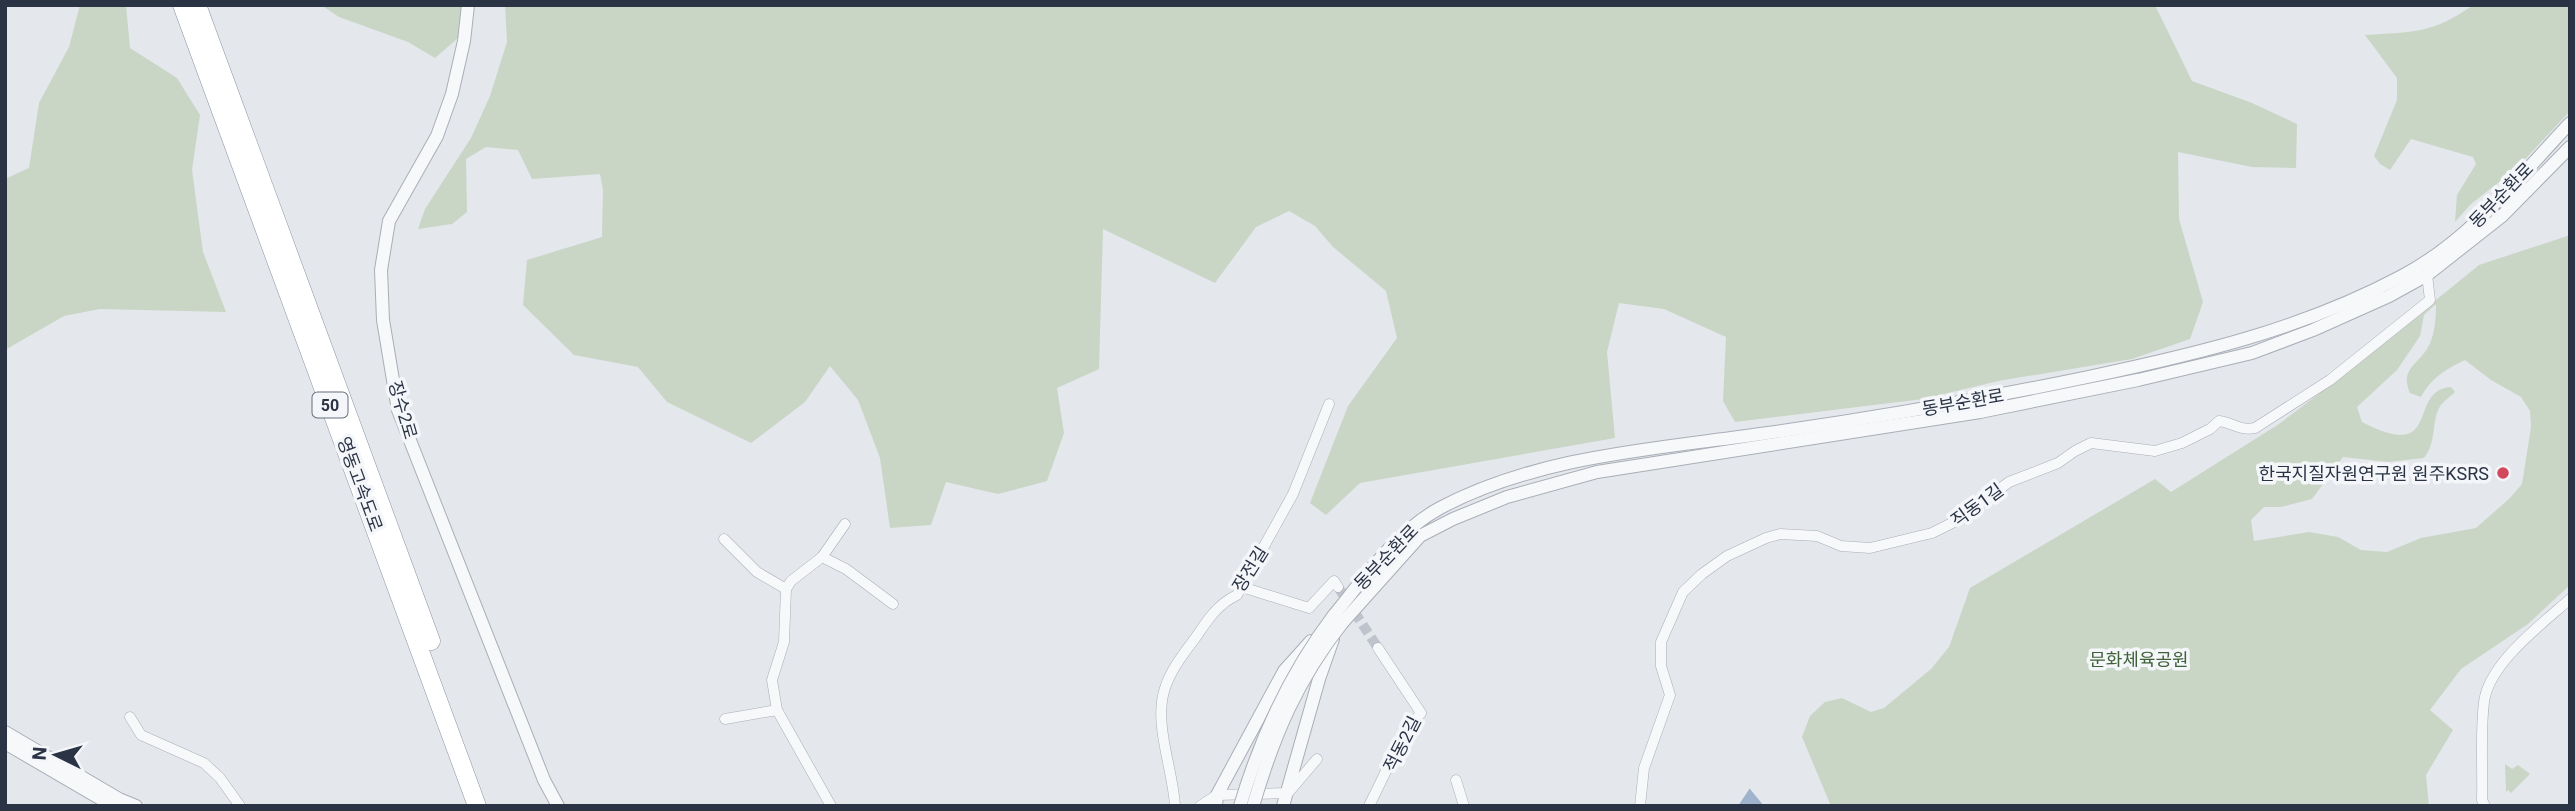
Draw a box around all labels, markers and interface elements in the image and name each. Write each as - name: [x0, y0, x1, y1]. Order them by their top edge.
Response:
- street label: 동부순환로: [2465, 158, 2537, 232]
- street label: 장수2로: [385, 378, 421, 442]
- street label: 동부순환로: [1920, 384, 2006, 420]
- road number: 50: [312, 392, 348, 418]
- street label: 영동고속도로: [333, 434, 387, 534]
- place label: 한국지질자원연구원 원주KSRS: [2259, 463, 2489, 484]
- marker: 한국지질자원연구원 원주KSRS: [2495, 465, 2511, 481]
- street label: 직동1길: [1947, 479, 2007, 531]
- street label: 동부순환로: [1350, 520, 1422, 594]
- street label: 장전길: [1228, 542, 1272, 596]
- park label: 문화체육공원: [2089, 649, 2189, 670]
- street label: 적동2길: [1379, 713, 1425, 775]
- north arrow: [21, 720, 91, 790]
- text: N: [28, 746, 52, 761]

